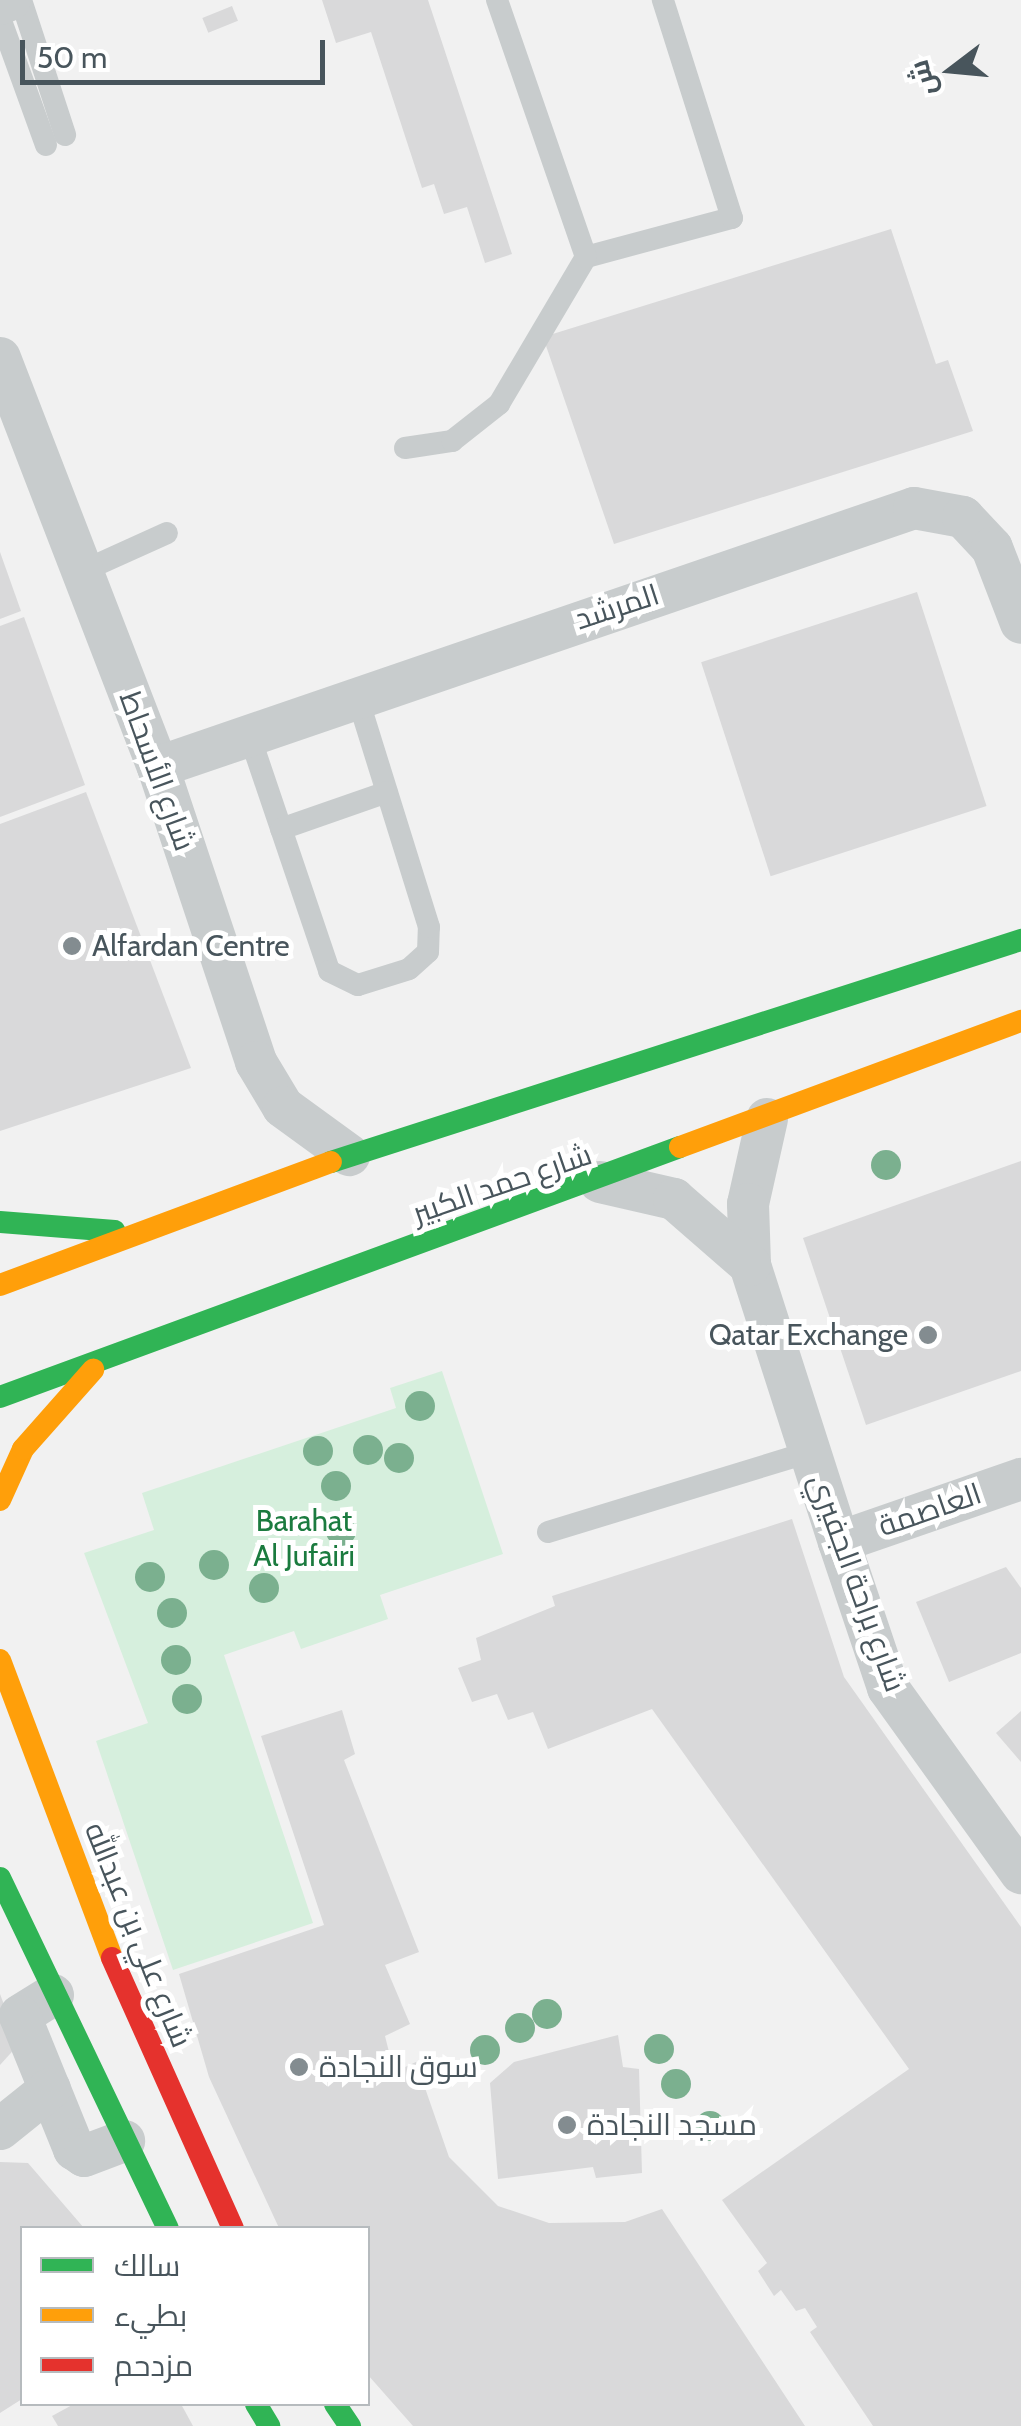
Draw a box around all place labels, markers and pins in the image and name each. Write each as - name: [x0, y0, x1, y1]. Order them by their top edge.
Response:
- place label: Alfardan Centre: [92, 928, 290, 964]
- marker: Alfardan Centre: [61, 935, 83, 957]
- place label: Qatar Exchange: [709, 1317, 908, 1353]
- marker: Qatar Exchange: [917, 1324, 939, 1346]
- place label: سوق النجادة: [319, 2049, 478, 2085]
- marker: سوق النجادة: [288, 2056, 310, 2078]
- place label: مسجد النجادة: [587, 2107, 757, 2143]
- marker: مسجد النجادة: [556, 2114, 578, 2136]

